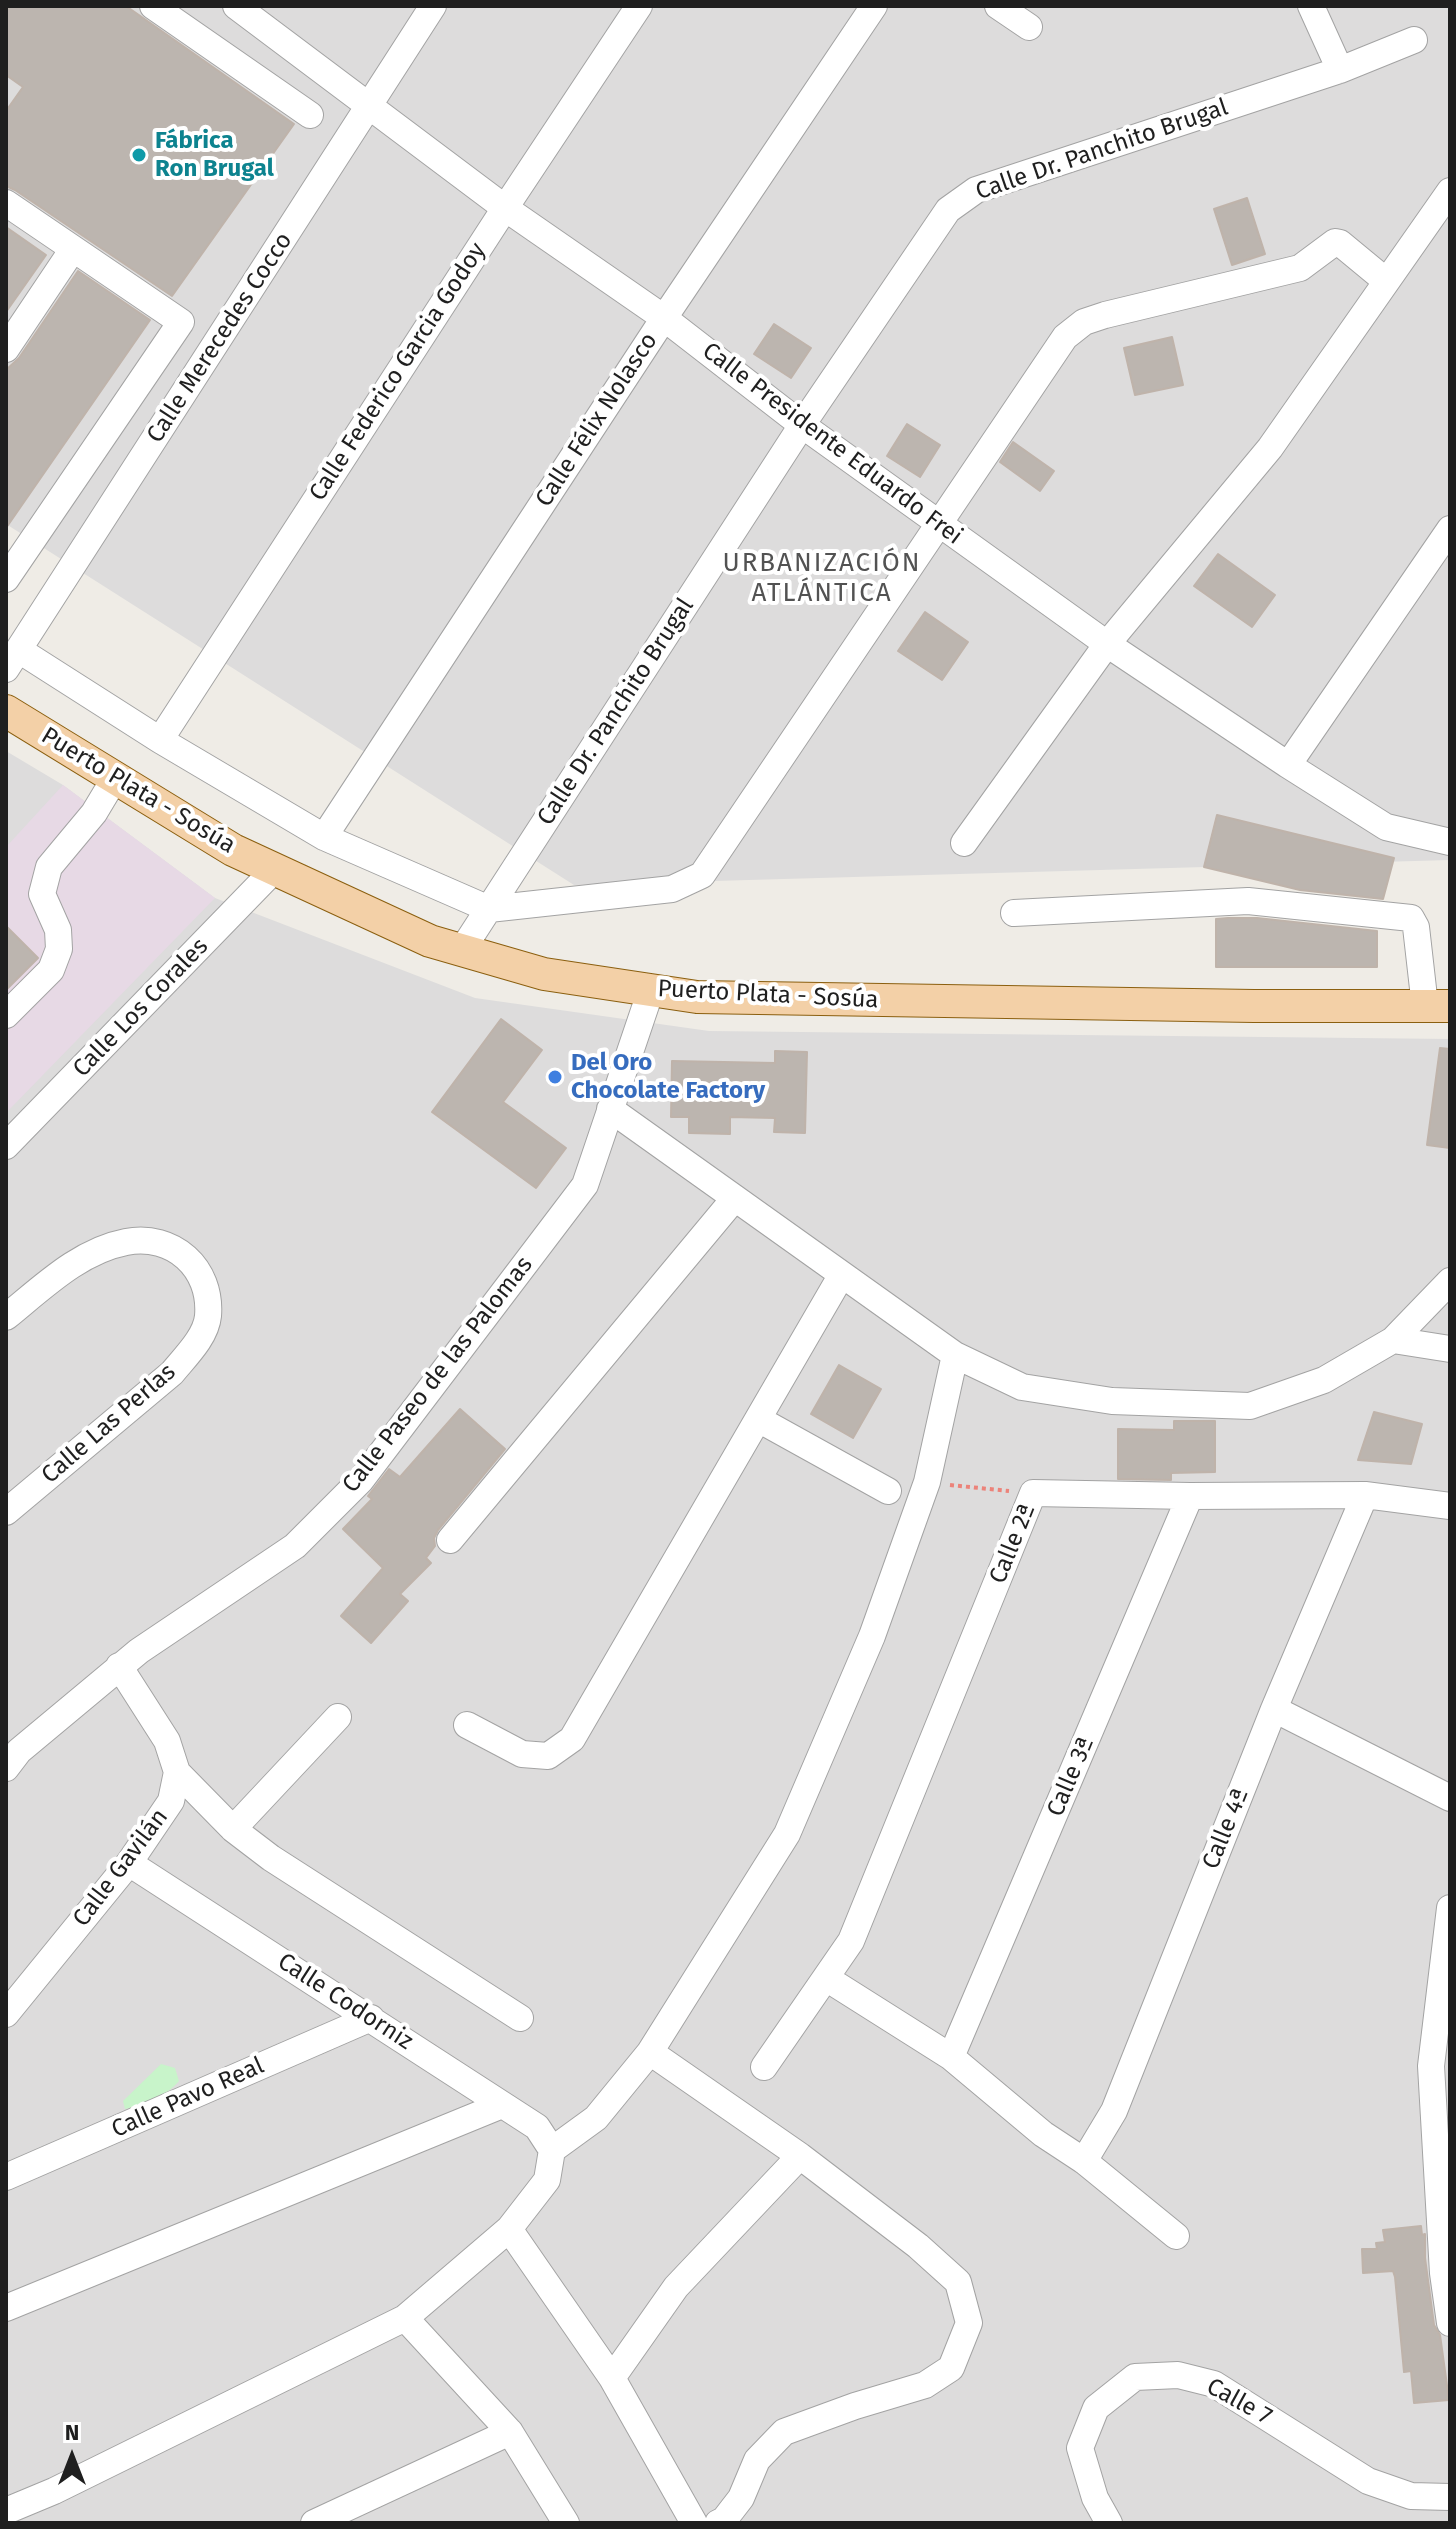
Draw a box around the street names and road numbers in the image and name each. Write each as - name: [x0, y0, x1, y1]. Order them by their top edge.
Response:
- street label: Calle Dr. Panchito Brugal: [972, 93, 1232, 207]
- street label: Calle Merecedes Cocco: [141, 227, 299, 449]
- street label: Calle Federico Garcia Godoy: [304, 238, 492, 506]
- street label: Calle Félix Nolasco: [530, 328, 664, 512]
- street label: Calle Presidente Eduardo Frei: [696, 337, 968, 551]
- street label: Calle Dr. Panchito Brugal: [532, 593, 700, 831]
- street label: Puerto Plata - Sosúa: [36, 722, 240, 860]
- street label: Calle Los Corales: [68, 933, 214, 1083]
- street label: Puerto Plata - Sosúa: [657, 975, 879, 1015]
- street label: Calle Paseo de las Palomas: [337, 1251, 539, 1499]
- street label: Calle Las Perlas: [36, 1358, 182, 1490]
- street label: Calle 2ª: [984, 1500, 1042, 1588]
- street label: Calle 3ª: [1041, 1733, 1101, 1821]
- street label: Calle 4ª: [1197, 1785, 1255, 1873]
- street label: Calle Gavilán: [67, 1803, 175, 1933]
- street label: Calle Codorniz: [272, 1948, 418, 2056]
- street label: Calle Pavo Real: [107, 2052, 269, 2144]
- street label: Calle 7: [1201, 2372, 1277, 2432]

